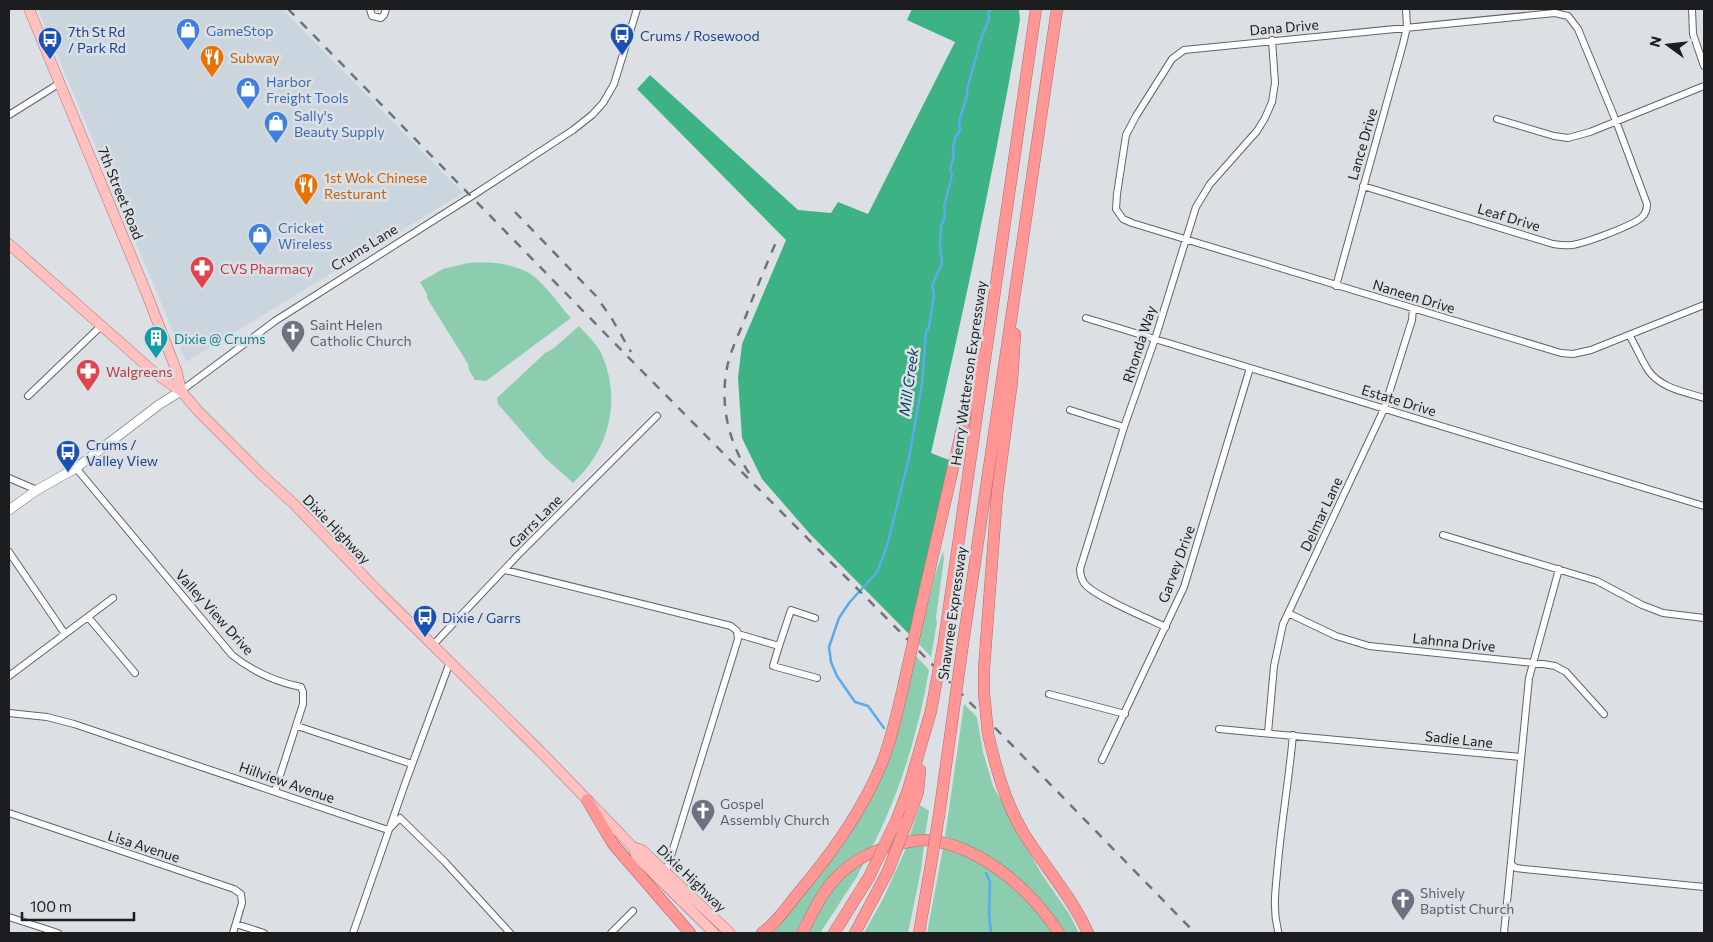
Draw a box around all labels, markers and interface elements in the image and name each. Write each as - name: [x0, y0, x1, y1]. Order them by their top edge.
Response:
- street label: Dana Drive: [1249, 16, 1319, 38]
- shop icon: GameStop: [175, 17, 201, 51]
- north arrow: [1643, 20, 1693, 70]
- place label: GameStop: [206, 22, 274, 39]
- bus stop icon: Crums / Rosewood: [609, 22, 635, 56]
- place label: 7th St Rd / Park Rd: [68, 23, 126, 56]
- bus stop icon: 7th St Rd / Park Rd: [37, 26, 63, 60]
- place label: Crums / Rosewood: [640, 27, 760, 44]
- text: N: [1645, 34, 1665, 49]
- restaurant icon: Subway: [199, 44, 225, 78]
- place label: Subway: [230, 49, 280, 66]
- place label: Harbor Freight Tools: [266, 73, 349, 106]
- shop icon: Harbor Freight Tools: [235, 76, 261, 110]
- street label: Lance Drive: [1344, 106, 1380, 182]
- place label: Sally's Beauty Supply: [294, 107, 385, 140]
- shop icon: Sally's Beauty Supply: [263, 110, 289, 144]
- street label: 7th Street Road: [95, 144, 147, 242]
- place label: 1st Wok Chinese Resturant: [324, 169, 427, 202]
- restaurant icon: 1st Wok Chinese Resturant: [293, 172, 319, 206]
- street label: Leaf Drive: [1476, 199, 1542, 235]
- place label: Cricket Wireless: [278, 219, 332, 252]
- street label: Crums Lane: [328, 220, 400, 274]
- shop icon: Cricket Wireless: [247, 222, 273, 256]
- pharmacy icon: CVS Pharmacy: [189, 255, 215, 289]
- place label: CVS Pharmacy: [220, 260, 313, 277]
- street label: Naneen Drive: [1371, 275, 1457, 317]
- street label: Henry Watterson Expressway: [947, 279, 989, 467]
- street label: Rhonda Way: [1119, 303, 1159, 385]
- place label: Saint Helen Catholic Church: [310, 316, 412, 349]
- church icon: Saint Helen Catholic Church: [280, 319, 306, 353]
- building icon: Dixie @ Crums: [143, 325, 169, 359]
- place label: Dixie @ Crums: [174, 330, 266, 347]
- water label: Mill Creek: [894, 346, 922, 417]
- pharmacy icon: Walgreens: [75, 358, 101, 392]
- place label: Walgreens: [106, 363, 173, 380]
- street label: Estate Drive: [1360, 381, 1438, 419]
- place label: Crums / Valley View: [86, 436, 158, 469]
- bus stop icon: Crums / Valley View: [55, 439, 81, 473]
- street label: Delmar Lane: [1296, 474, 1346, 554]
- street label: Dixie Highway: [300, 491, 374, 567]
- street label: Garrs Lane: [505, 491, 565, 551]
- street label: Garvey Drive: [1154, 523, 1198, 605]
- street label: Shawnee Expressway: [934, 545, 970, 681]
- street label: Valley View Drive: [172, 566, 258, 658]
- bus stop icon: Dixie / Garrs: [412, 604, 438, 638]
- place label: Dixie / Garrs: [442, 609, 521, 626]
- street label: Lahnna Drive: [1412, 629, 1496, 655]
- street label: Sadie Lane: [1424, 727, 1494, 751]
- street label: Hillview Avenue: [237, 758, 337, 806]
- place label: Gospel Assembly Church: [720, 795, 829, 828]
- church icon: Gospel Assembly Church: [690, 798, 716, 832]
- street label: Lisa Avenue: [106, 826, 182, 866]
- street label: Dixie Highway: [654, 841, 730, 915]
- place label: Shively Baptist Church: [1420, 884, 1514, 917]
- church icon: Shively Baptist Church: [1390, 887, 1416, 921]
- scale bar: [22, 890, 135, 922]
- text: 100 m: [30, 897, 72, 915]

